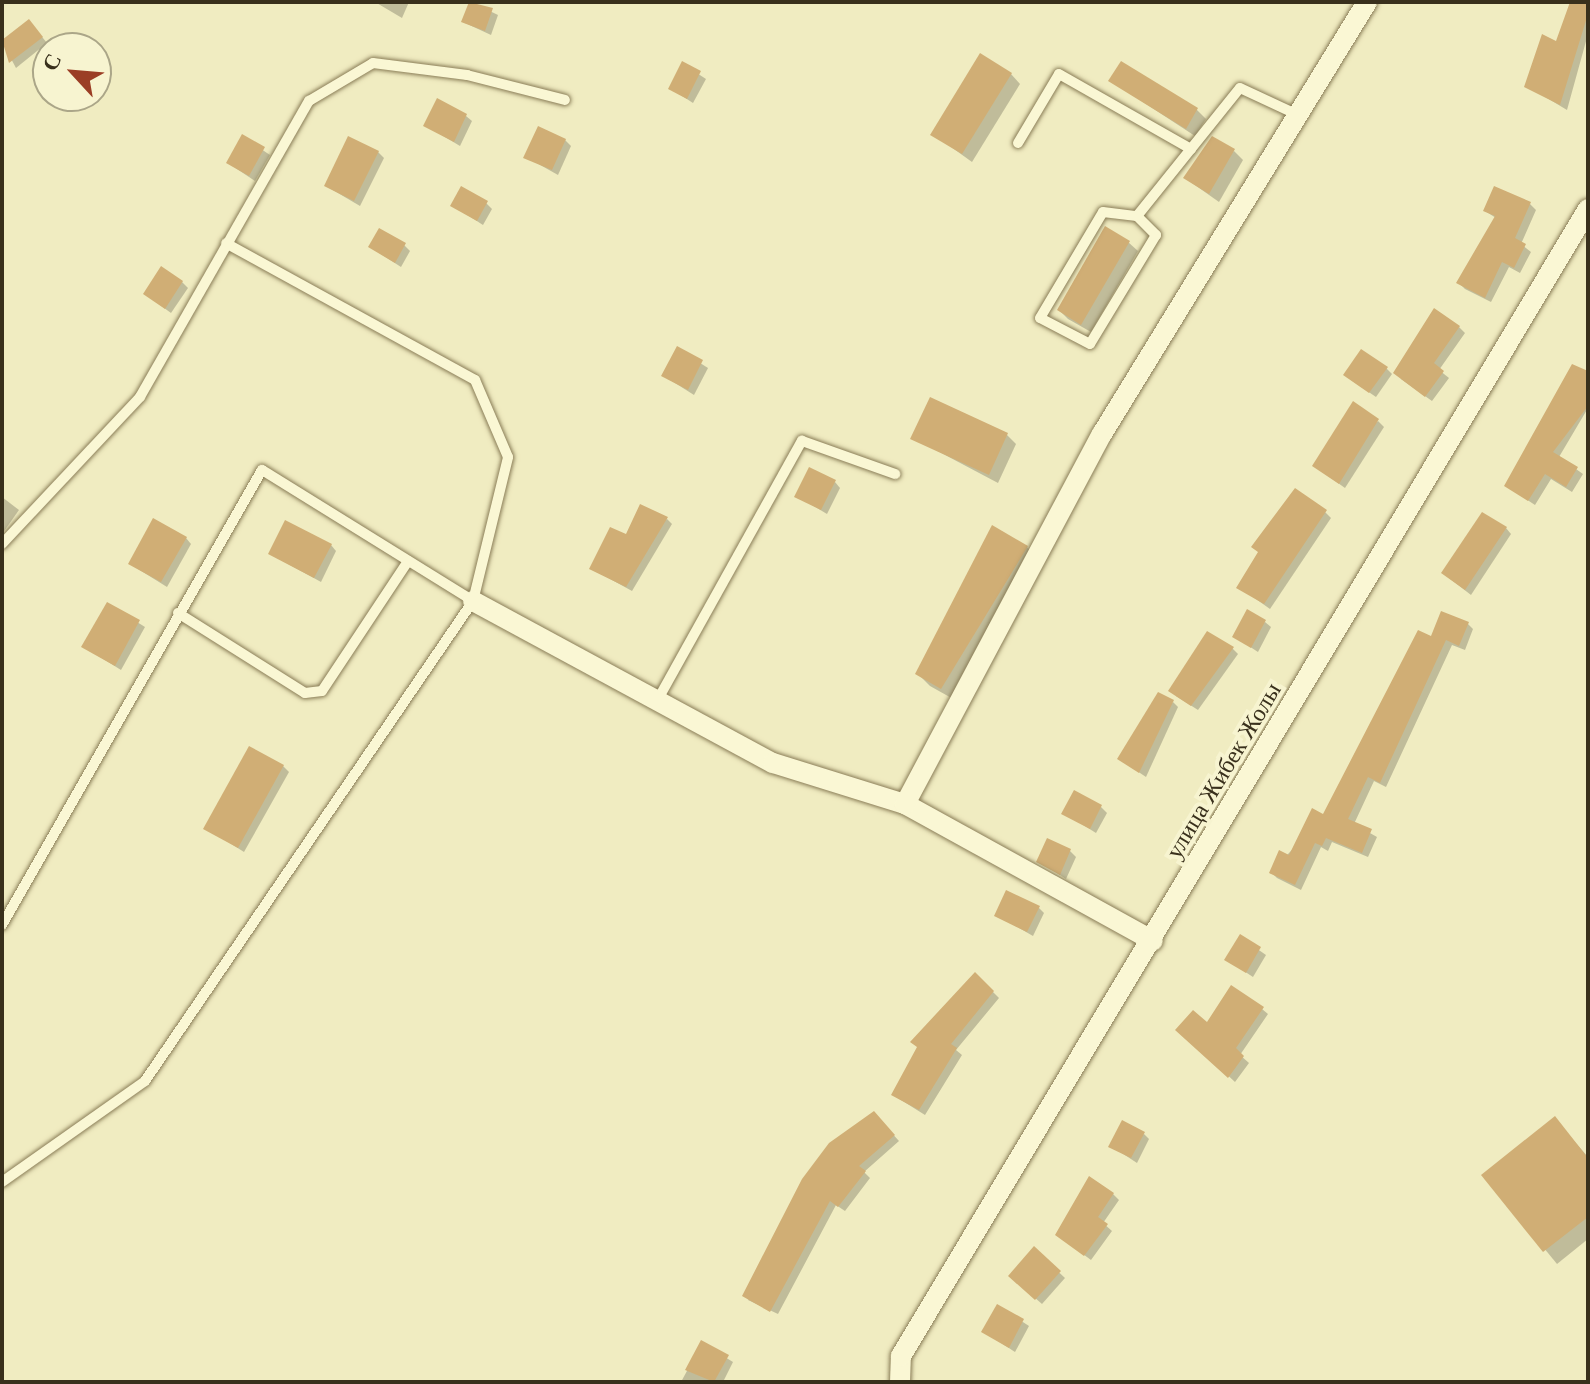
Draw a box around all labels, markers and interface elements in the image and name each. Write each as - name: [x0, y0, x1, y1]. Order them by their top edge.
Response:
- north arrow: [32, 32, 112, 112]
- text: С: [37, 50, 66, 75]
- street label: улица Жибек Жолы: [1160, 678, 1288, 864]

